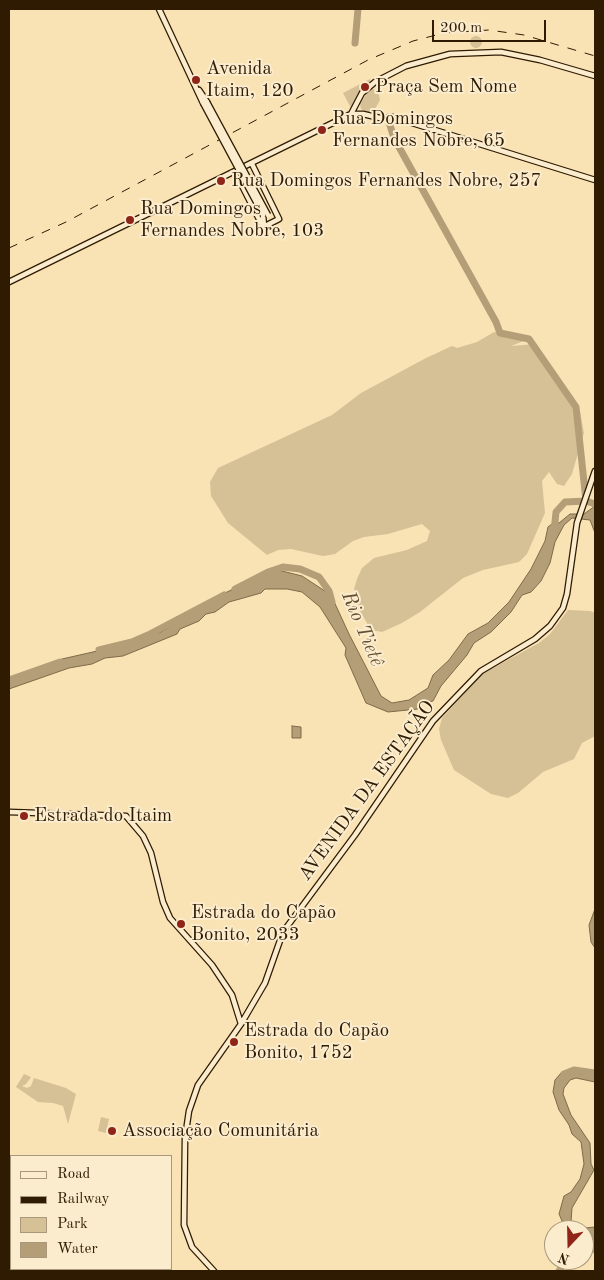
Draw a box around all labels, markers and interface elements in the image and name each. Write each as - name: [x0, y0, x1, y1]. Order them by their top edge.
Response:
- scale bar: [434, 10, 548, 42]
- text: 200 m: [440, 21, 482, 36]
- place label: Avenida Itaim, 120: [206, 58, 293, 102]
- marker: Avenida Itaim, 120: [190, 74, 202, 86]
- place label: Praça Sem Nome: [375, 76, 517, 98]
- marker: Praça Sem Nome: [359, 81, 371, 93]
- place label: Rua Domingos Fernandes Nobre, 65: [332, 108, 505, 152]
- marker: Rua Domingos Fernandes Nobre, 65: [316, 124, 328, 136]
- place label: Rua Domingos Fernandes Nobre, 257: [231, 170, 542, 192]
- marker: Rua Domingos Fernandes Nobre, 257: [215, 175, 227, 187]
- place label: Rua Domingos Fernandes Nobre, 103: [140, 198, 324, 242]
- marker: Rua Domingos Fernandes Nobre, 103: [124, 214, 136, 226]
- water label: Rio Tietê: [335, 588, 389, 670]
- street label: AVENIDA DA ESTAÇÃO: [294, 696, 440, 886]
- place label: Estrada do Itaim: [34, 805, 172, 827]
- marker: Estrada do Itaim: [18, 810, 30, 822]
- place label: Estrada do Capão Bonito, 2033: [191, 902, 336, 946]
- marker: Estrada do Capão Bonito, 2033: [175, 918, 187, 930]
- place label: Estrada do Capão Bonito, 1752: [244, 1020, 389, 1064]
- marker: Estrada do Capão Bonito, 1752: [228, 1036, 240, 1048]
- place label: Associação Comunitária: [122, 1120, 319, 1142]
- marker: Associação Comunitária: [106, 1125, 118, 1137]
- legend: [10, 1155, 172, 1270]
- text: Road: [57, 1167, 90, 1182]
- text: Railway: [57, 1192, 110, 1207]
- text: Park: [57, 1217, 88, 1232]
- north arrow: [544, 1220, 594, 1270]
- text: Water: [57, 1242, 98, 1257]
- text: N: [556, 1250, 571, 1267]

